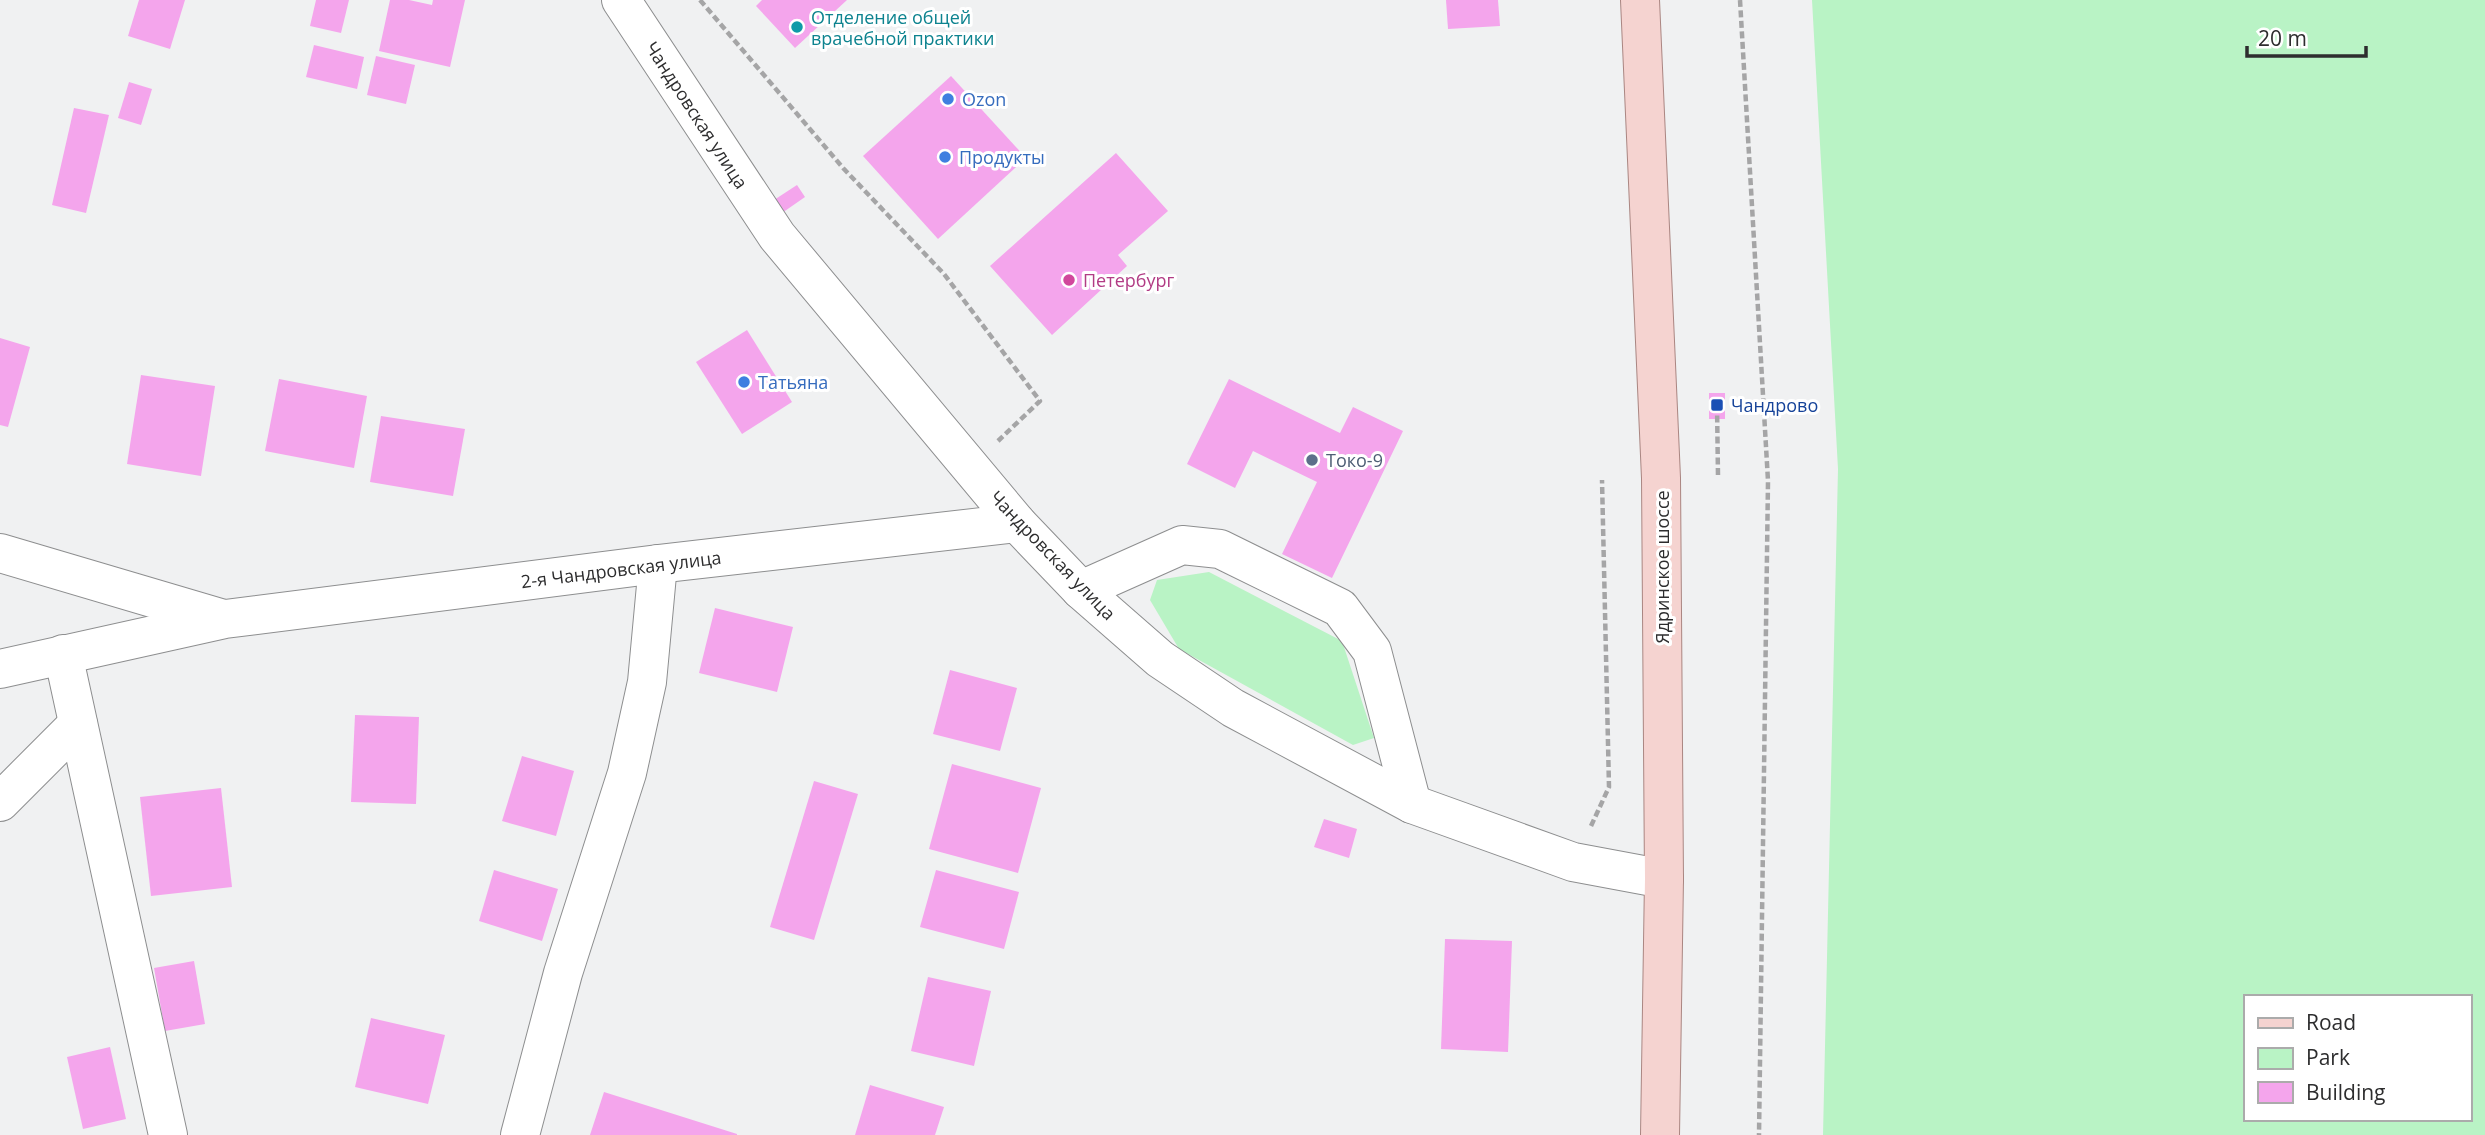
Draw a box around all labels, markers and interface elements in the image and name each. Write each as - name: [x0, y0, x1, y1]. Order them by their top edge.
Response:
- place label: Отделение общей врачебной практики: [811, 5, 995, 50]
- scale bar: [2247, 14, 2366, 58]
- marker: Отделение общей врачебной практики: [789, 19, 805, 35]
- text: 20 m: [2258, 24, 2307, 52]
- street label: Чандровская улица: [640, 37, 754, 193]
- place label: Ozon: [962, 87, 1006, 111]
- marker: Ozon: [940, 91, 956, 107]
- place label: Продукты: [959, 145, 1045, 169]
- marker: Продукты: [937, 149, 953, 165]
- place label: Петербург: [1083, 268, 1175, 292]
- marker: Петербург: [1061, 272, 1077, 288]
- place label: Татьяна: [758, 370, 828, 394]
- marker: Татьяна: [736, 374, 752, 390]
- place label: Чандрово: [1731, 393, 1818, 417]
- marker: Чандрово: [1709, 397, 1725, 413]
- place label: Токо-9: [1326, 448, 1383, 472]
- marker: Токо-9: [1304, 452, 1320, 468]
- street label: Чандровская улица: [985, 485, 1121, 625]
- street label: Ядринское шоссе: [1650, 490, 1674, 644]
- street label: 2-я Чандровская улица: [519, 545, 723, 593]
- legend: [2244, 995, 2471, 1121]
- text: Road: [2306, 1008, 2356, 1036]
- text: Park: [2306, 1043, 2350, 1071]
- text: Building: [2306, 1078, 2385, 1106]

